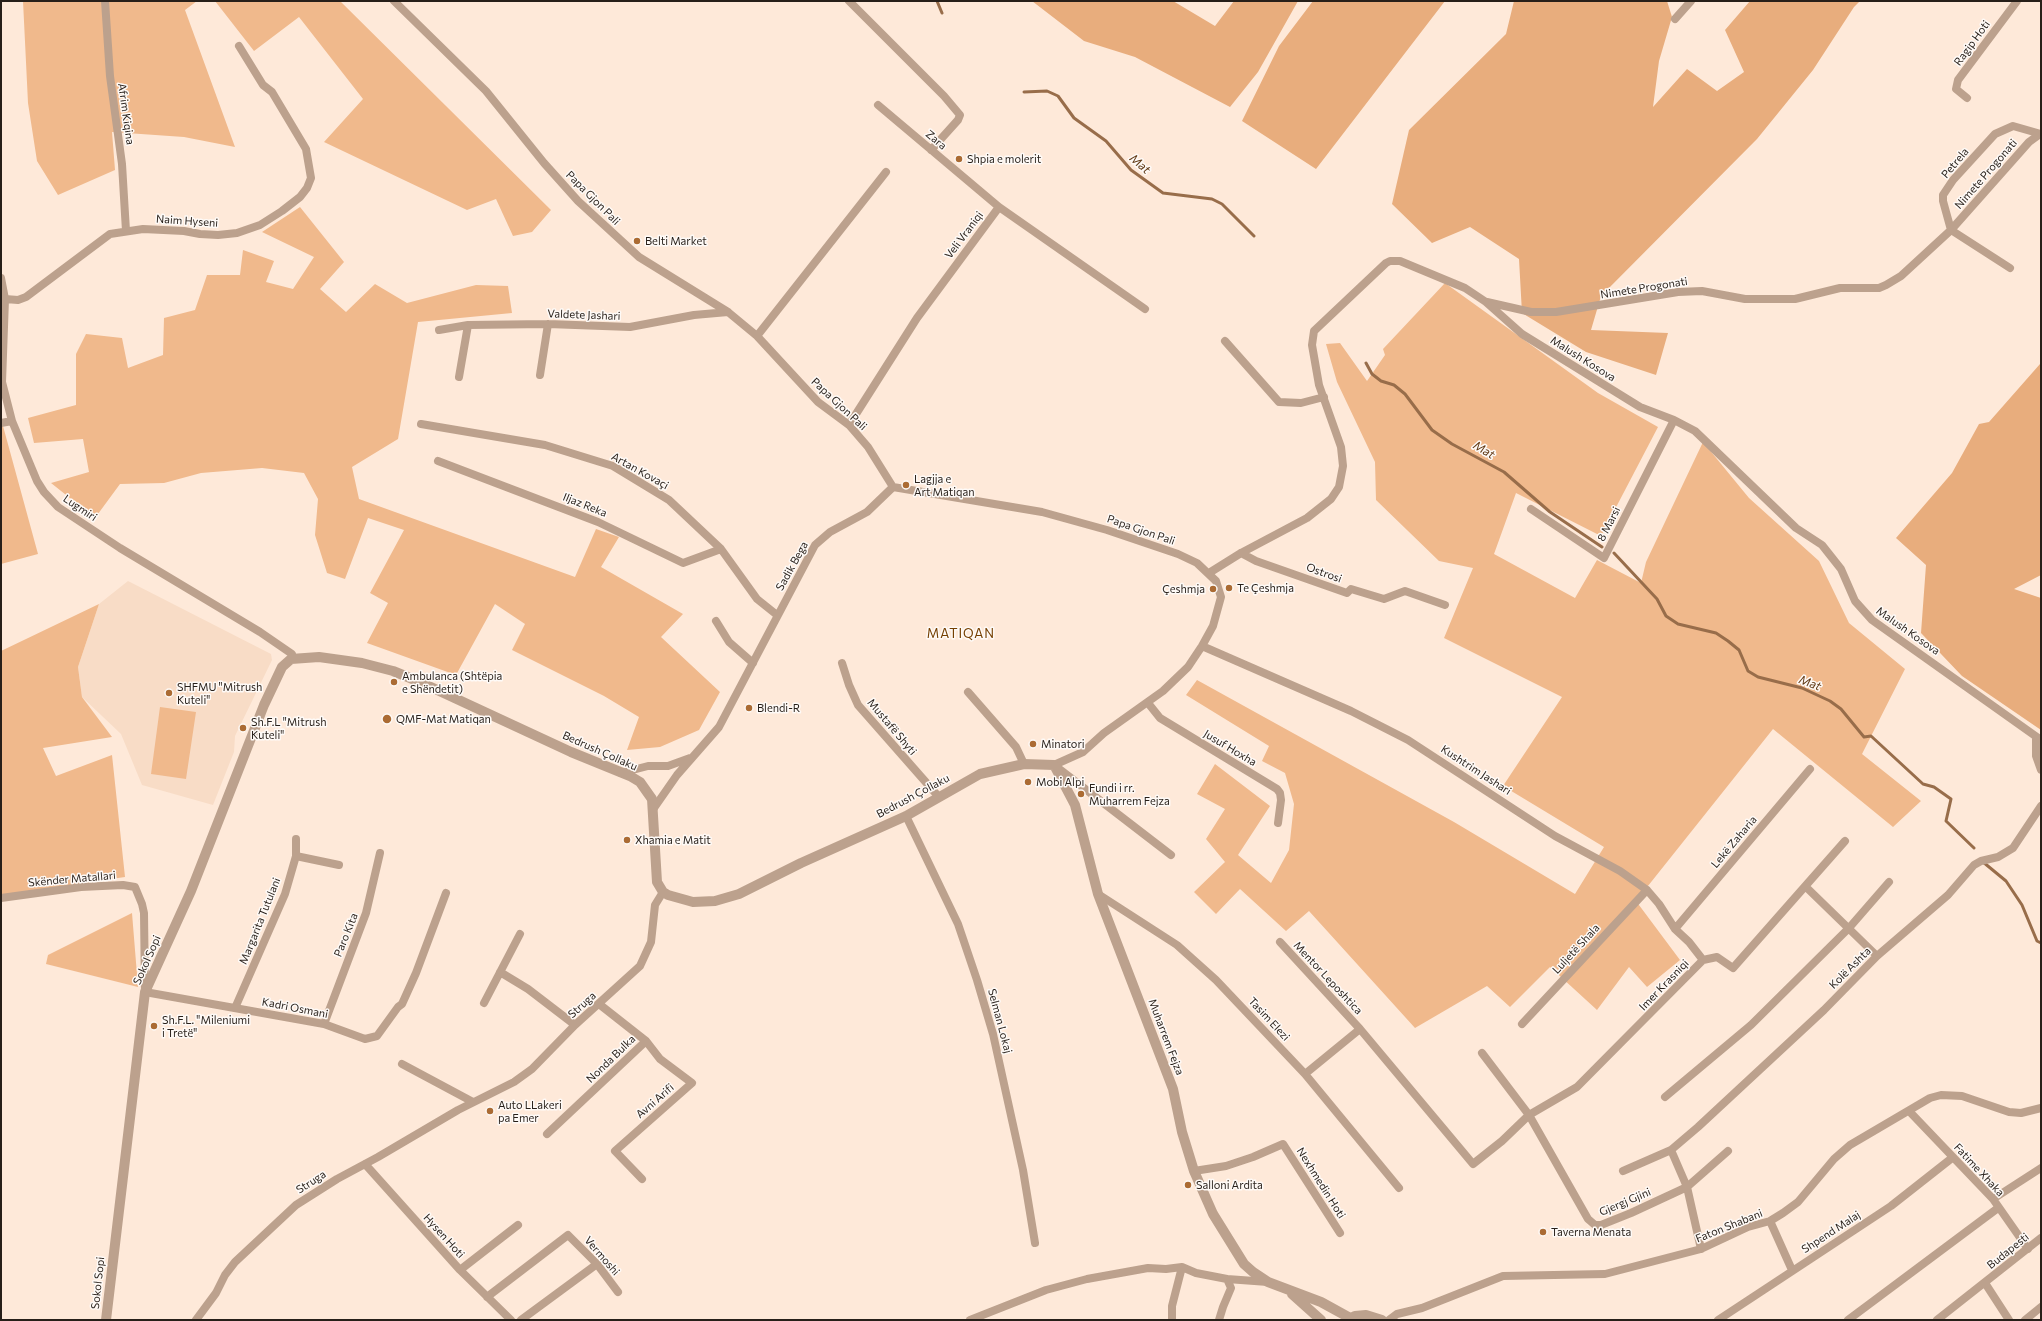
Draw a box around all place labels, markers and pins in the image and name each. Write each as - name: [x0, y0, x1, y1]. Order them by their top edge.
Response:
- place label: Shpia e molerit: [967, 152, 1041, 166]
- marker: Shpia e molerit: [954, 154, 964, 164]
- place label: Belti Market: [645, 234, 707, 248]
- marker: Belti Market: [632, 236, 642, 246]
- place label: Lagjja e Art Matiqan: [914, 472, 975, 498]
- marker: Lagjja e Art Matiqan: [901, 480, 911, 490]
- place label: Te Çeshmja: [1237, 581, 1294, 595]
- place label: Çeshmja: [1162, 582, 1205, 596]
- marker: Te Çeshmja: [1224, 583, 1234, 593]
- marker: Çeshmja: [1208, 584, 1218, 594]
- place label: Ambulanca (Shtëpia e Shëndetit): [402, 669, 502, 695]
- marker: Ambulanca (Shtëpia e Shëndetit): [389, 677, 399, 687]
- place label: SHFMU "Mitrush Kuteli": [177, 680, 262, 706]
- marker: SHFMU "Mitrush Kuteli": [164, 688, 174, 698]
- place label: Blendi-R: [757, 701, 800, 715]
- marker: Blendi-R: [744, 703, 754, 713]
- place label: QMF-Mat Matiqan: [396, 712, 491, 726]
- marker: QMF-Mat Matiqan: [381, 713, 393, 725]
- place label: Sh.F.L "Mitrush Kuteli": [251, 715, 327, 741]
- marker: Sh.F.L "Mitrush Kuteli": [238, 723, 248, 733]
- place label: Minatori: [1041, 737, 1085, 751]
- marker: Minatori: [1028, 739, 1038, 749]
- place label: Mobi Alpi: [1036, 775, 1084, 789]
- marker: Mobi Alpi: [1023, 777, 1033, 787]
- place label: Fundi i rr. Muharrem Fejza: [1089, 781, 1170, 807]
- marker: Fundi i rr. Muharrem Fejza: [1076, 789, 1086, 799]
- place label: Xhamia e Matit: [635, 833, 711, 847]
- marker: Xhamia e Matit: [622, 835, 632, 845]
- place label: Sh.F.L. "Mileniumi i Tretë": [162, 1013, 250, 1039]
- marker: Sh.F.L. "Mileniumi i Tretë": [149, 1021, 159, 1031]
- place label: Auto LLakeri pa Emer: [498, 1098, 562, 1124]
- marker: Auto LLakeri pa Emer: [485, 1106, 495, 1116]
- place label: Salloni Ardita: [1196, 1178, 1263, 1192]
- marker: Salloni Ardita: [1183, 1180, 1193, 1190]
- place label: Taverna Menata: [1551, 1225, 1631, 1239]
- marker: Taverna Menata: [1538, 1227, 1548, 1237]

